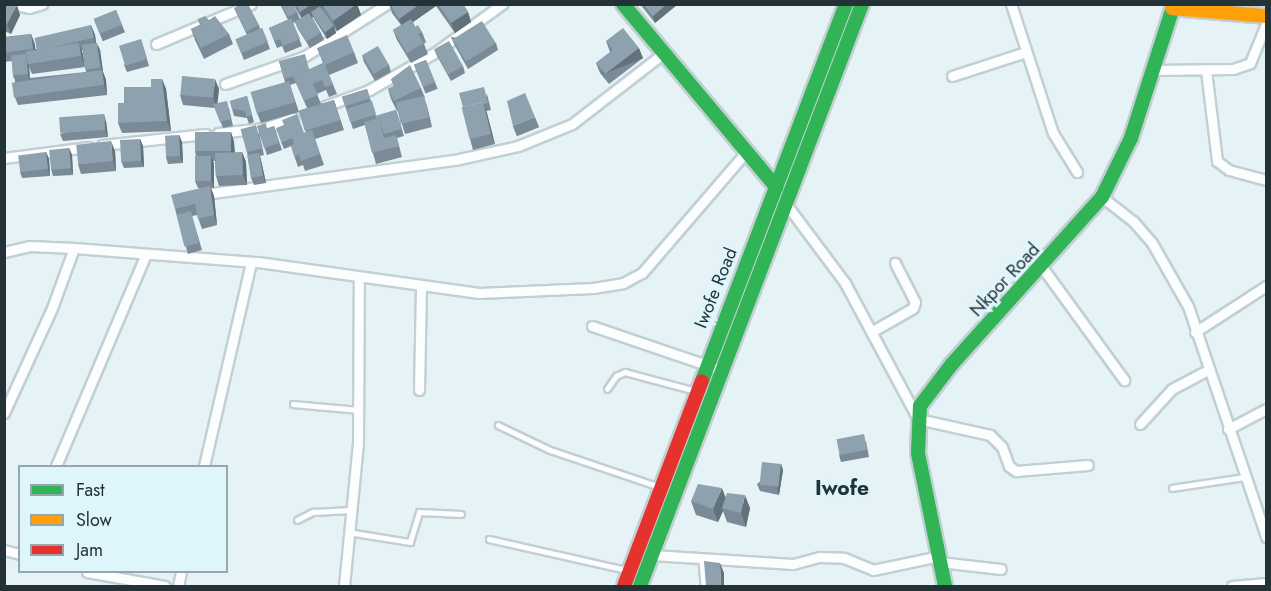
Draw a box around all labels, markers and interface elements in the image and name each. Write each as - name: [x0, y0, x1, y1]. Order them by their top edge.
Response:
- street label: Nkpor Road: [966, 239, 1044, 321]
- street label: Iwofe Road: [690, 245, 742, 331]
- legend: [18, 465, 228, 573]
- district label: Iwofe: [815, 475, 869, 501]
- text: Fast: [76, 477, 105, 503]
- text: Slow: [76, 507, 112, 533]
- text: Jam: [76, 537, 103, 563]

